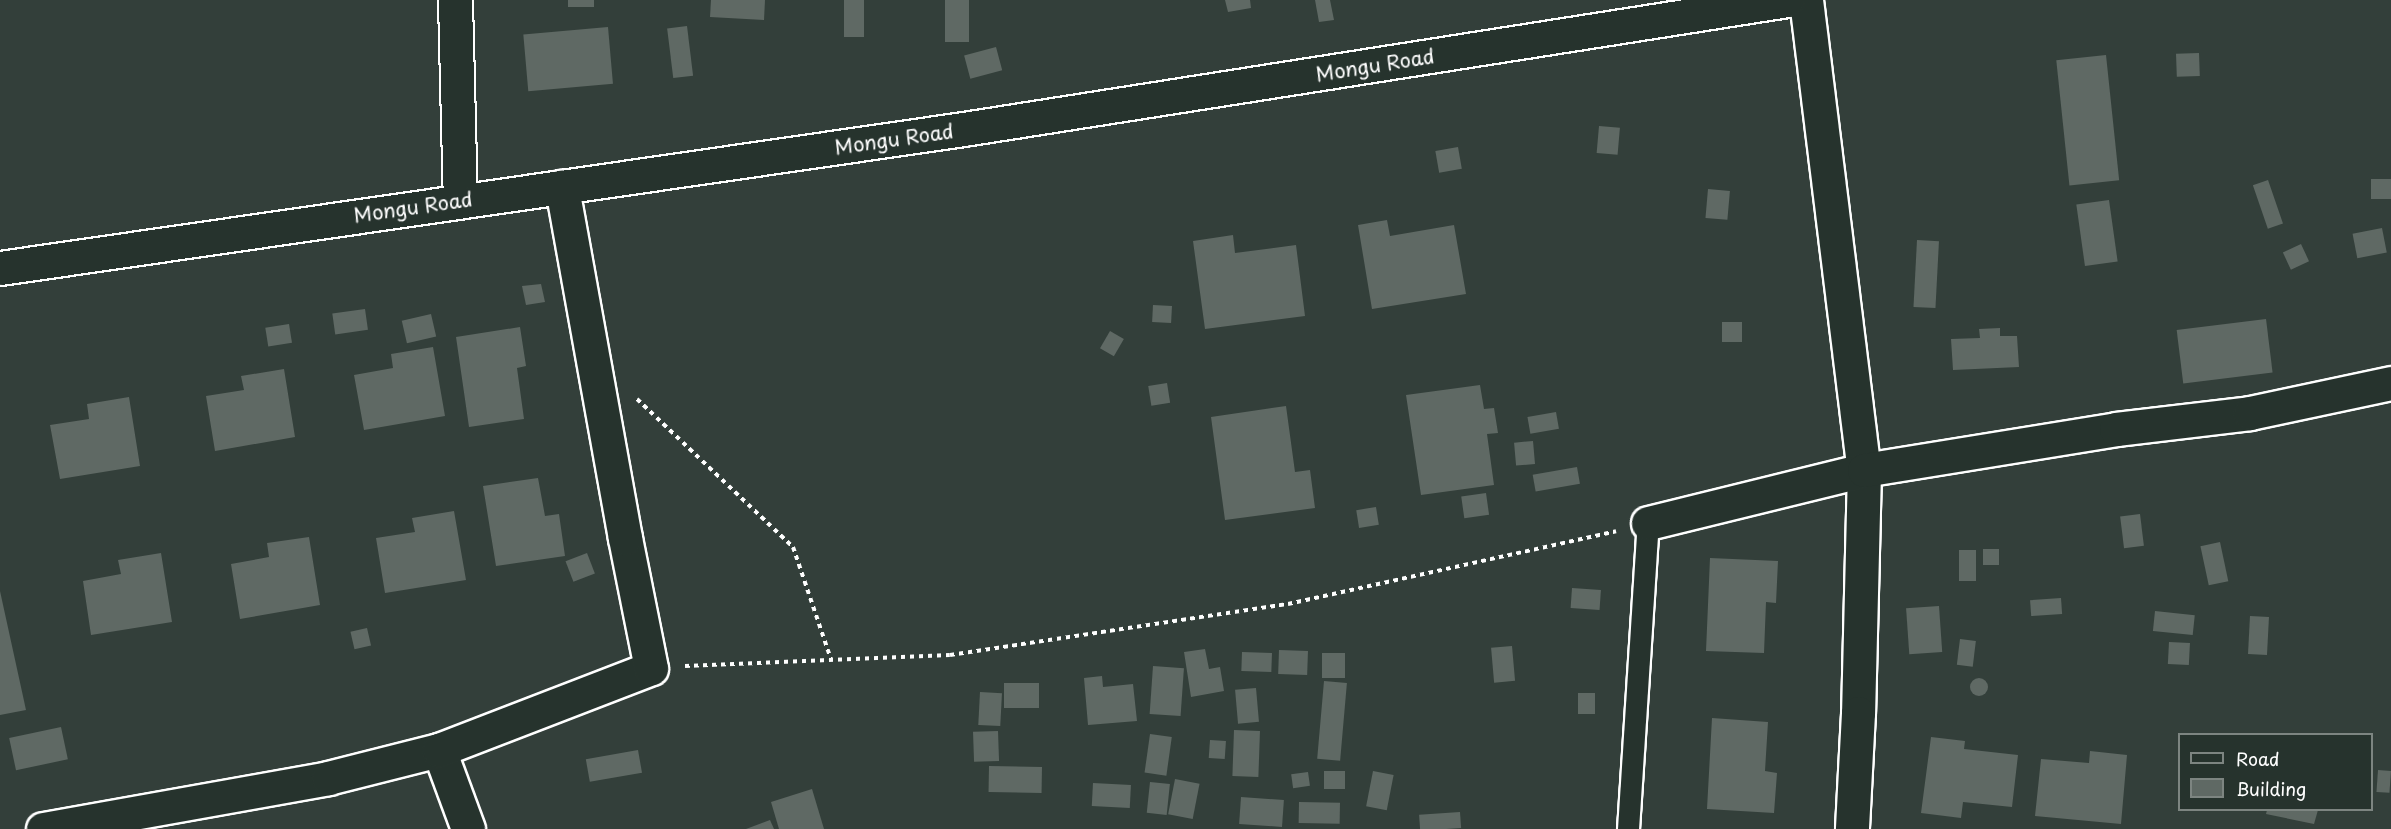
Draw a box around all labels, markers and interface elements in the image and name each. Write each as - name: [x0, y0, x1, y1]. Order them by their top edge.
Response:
- street label: Mongu Road: [1314, 44, 1436, 86]
- street label: Mongu Road: [833, 119, 955, 159]
- street label: Mongu Road: [352, 187, 474, 227]
- legend: [2178, 733, 2373, 811]
- text: Road: [2236, 745, 2280, 772]
- text: Building: [2236, 775, 2306, 802]

